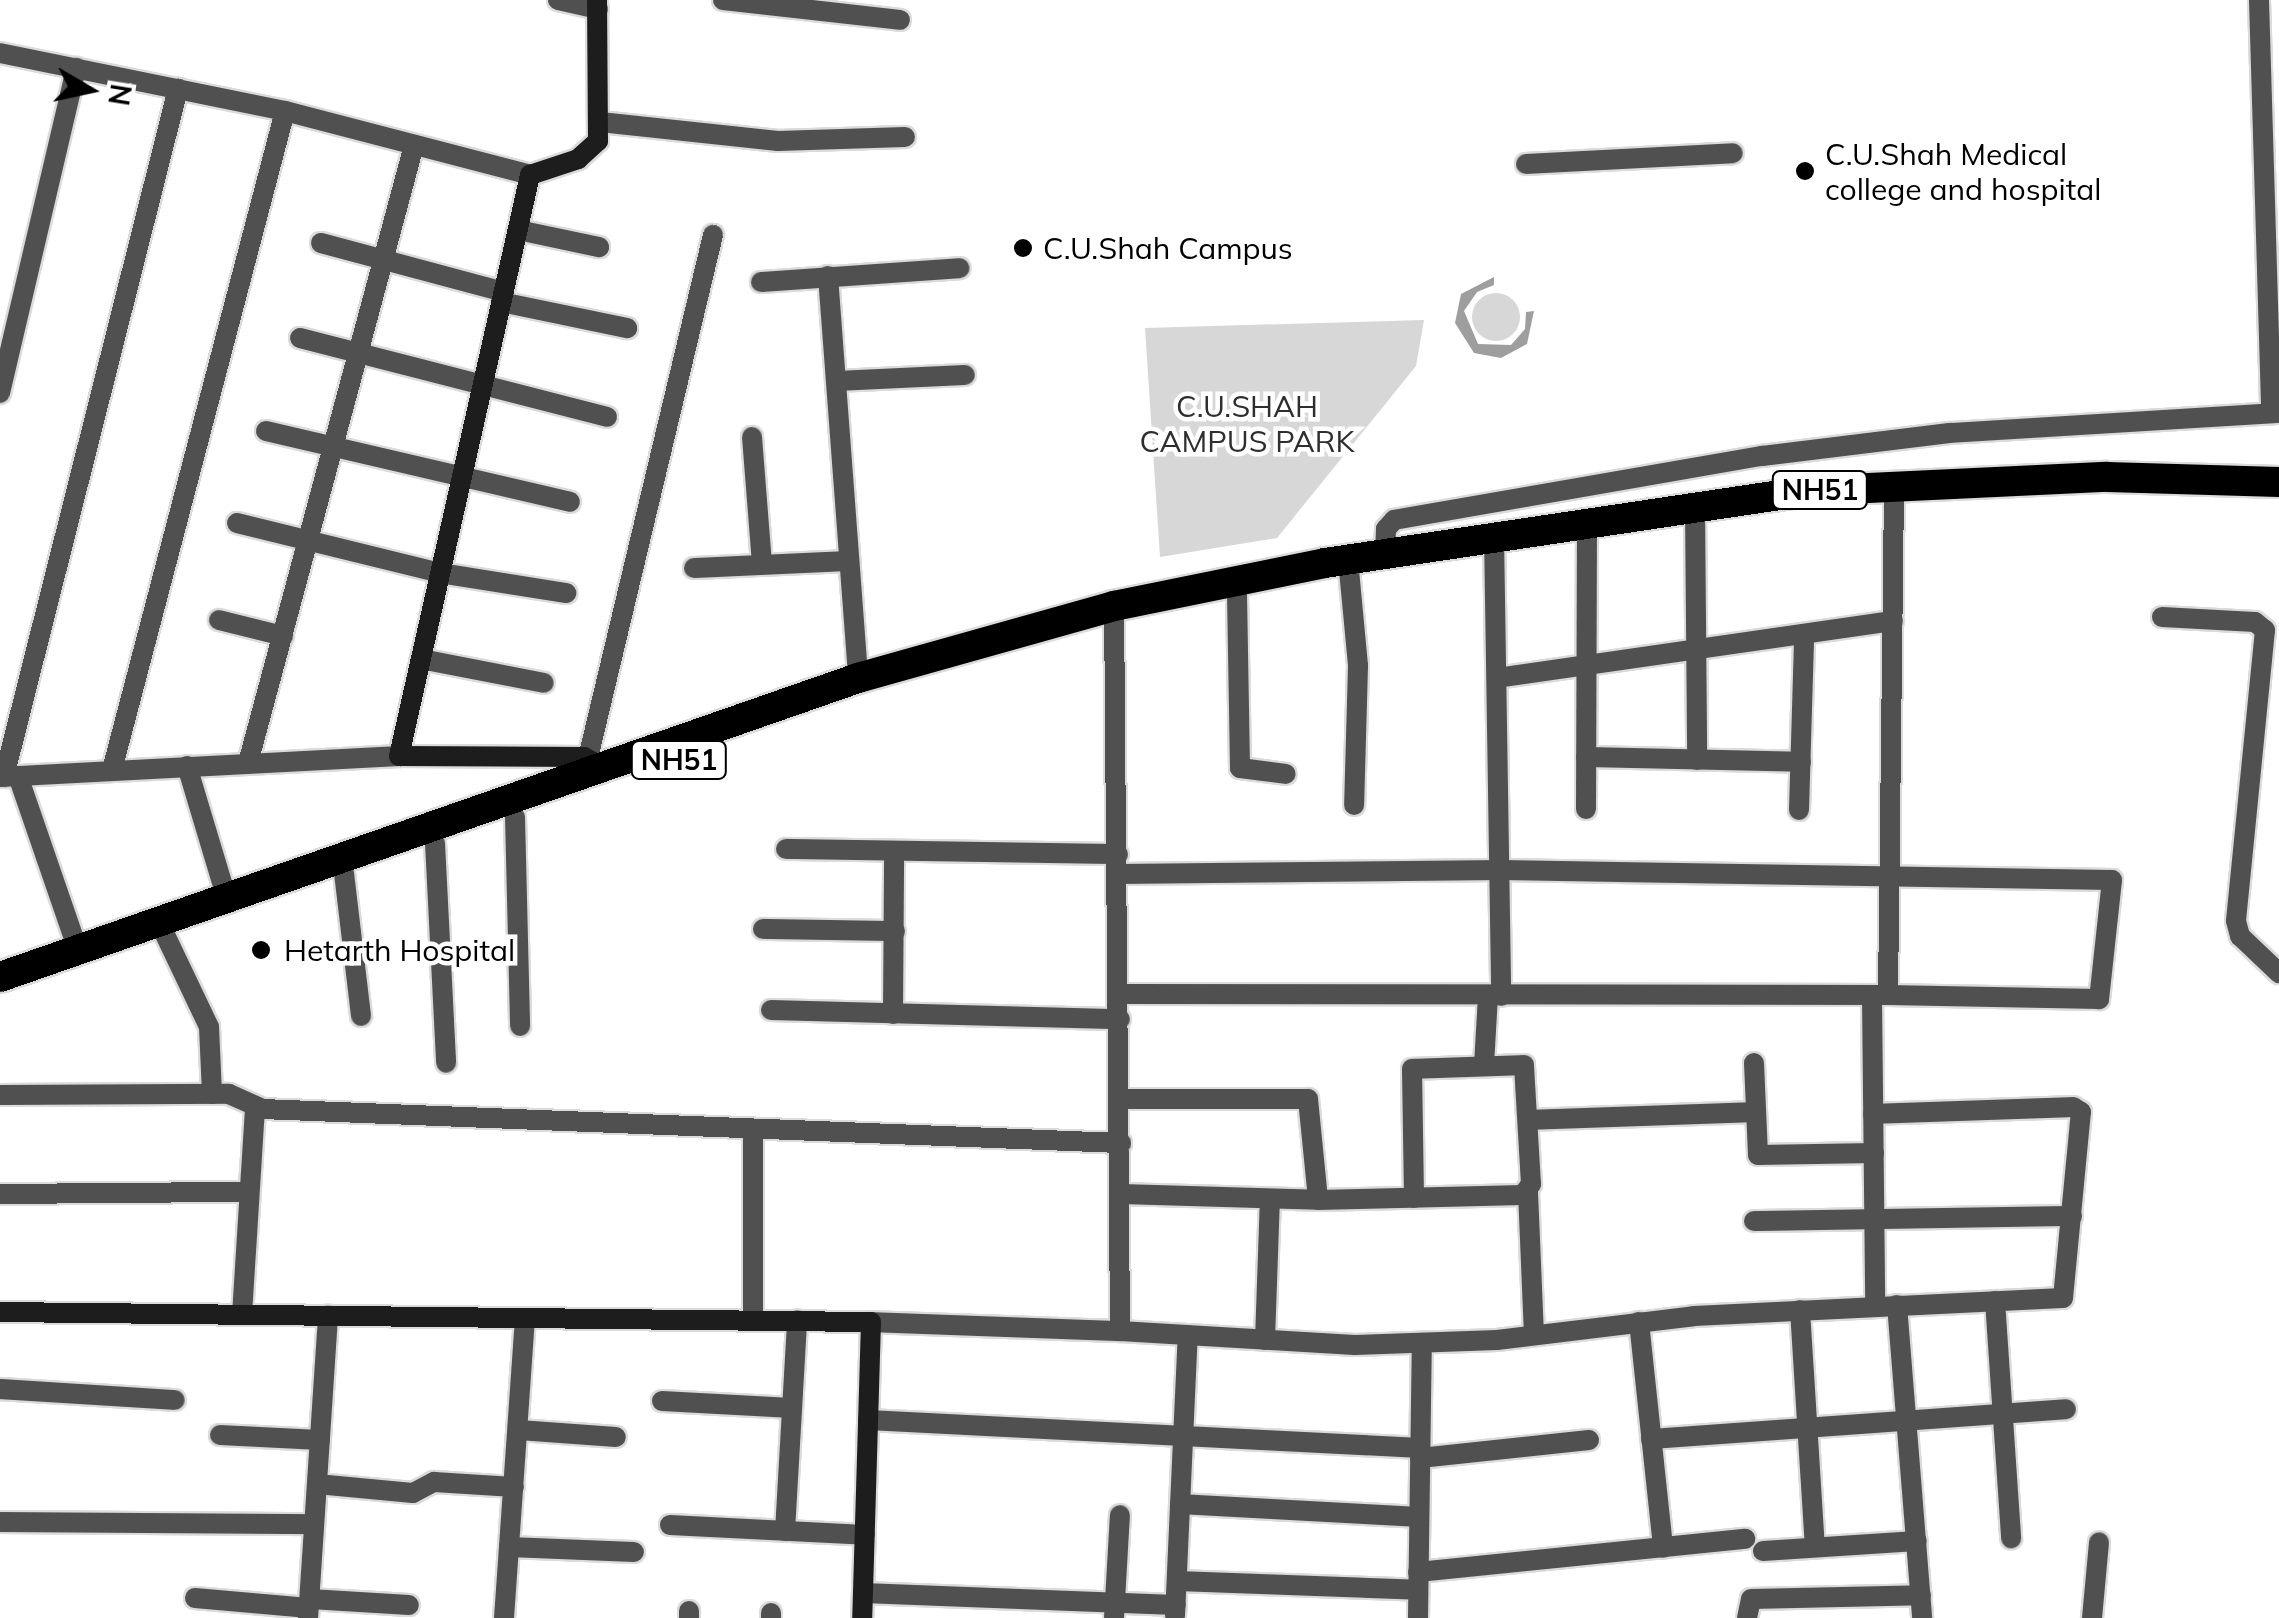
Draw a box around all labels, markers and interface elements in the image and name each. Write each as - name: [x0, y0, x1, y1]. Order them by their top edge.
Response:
- north arrow: [40, 40, 140, 140]
- text: N: [101, 82, 139, 108]
- place label: C.U.Shah Medical college and hospital: [1825, 136, 2101, 206]
- marker: C.U.Shah Medical college and hospital: [1794, 160, 1816, 182]
- place label: C.U.Shah Campus: [1043, 230, 1293, 266]
- marker: C.U.Shah Campus: [1012, 237, 1034, 259]
- park label: C.U.SHAH CAMPUS PARK: [1140, 388, 1354, 458]
- road number: NH51: [1770, 467, 1870, 513]
- road number: NH51: [629, 737, 729, 783]
- place label: Hetarth Hospital: [284, 932, 515, 968]
- marker: Hetarth Hospital: [248, 937, 274, 963]

